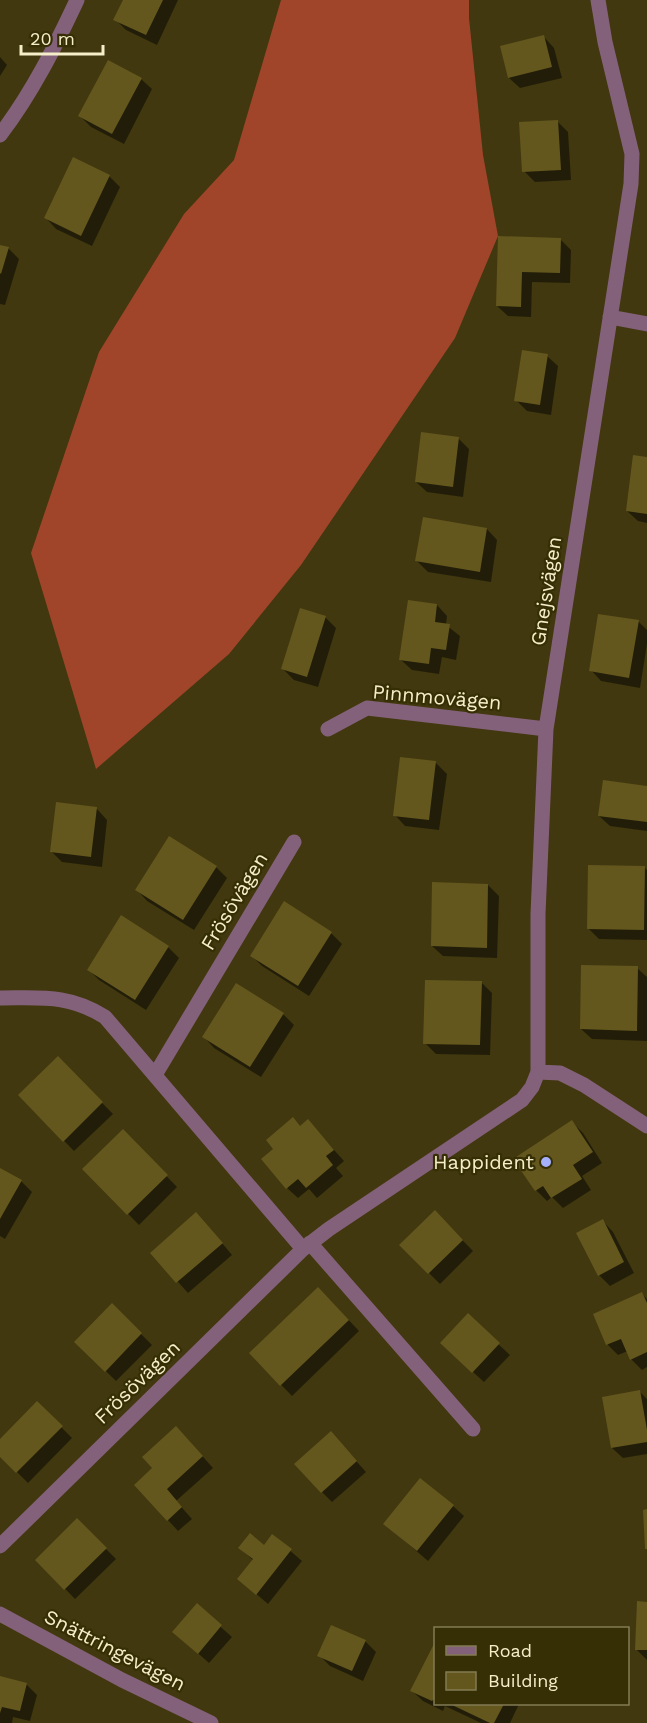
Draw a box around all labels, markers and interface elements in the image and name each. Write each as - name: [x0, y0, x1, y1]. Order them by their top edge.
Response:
- scale bar: [21, 18, 104, 56]
- text: 20 m: [30, 28, 75, 49]
- street label: Gnejsvägen: [526, 535, 566, 647]
- street label: Pinnmovägen: [372, 679, 502, 715]
- street label: Frösövägen: [195, 848, 273, 954]
- place label: Happident: [433, 1150, 535, 1174]
- marker: Happident: [539, 1155, 553, 1169]
- street label: Frösövägen: [89, 1335, 185, 1429]
- street label: Snättringevägen: [40, 1604, 190, 1696]
- legend: [434, 1627, 629, 1705]
- text: Road: [488, 1640, 532, 1661]
- text: Building: [488, 1670, 558, 1691]

